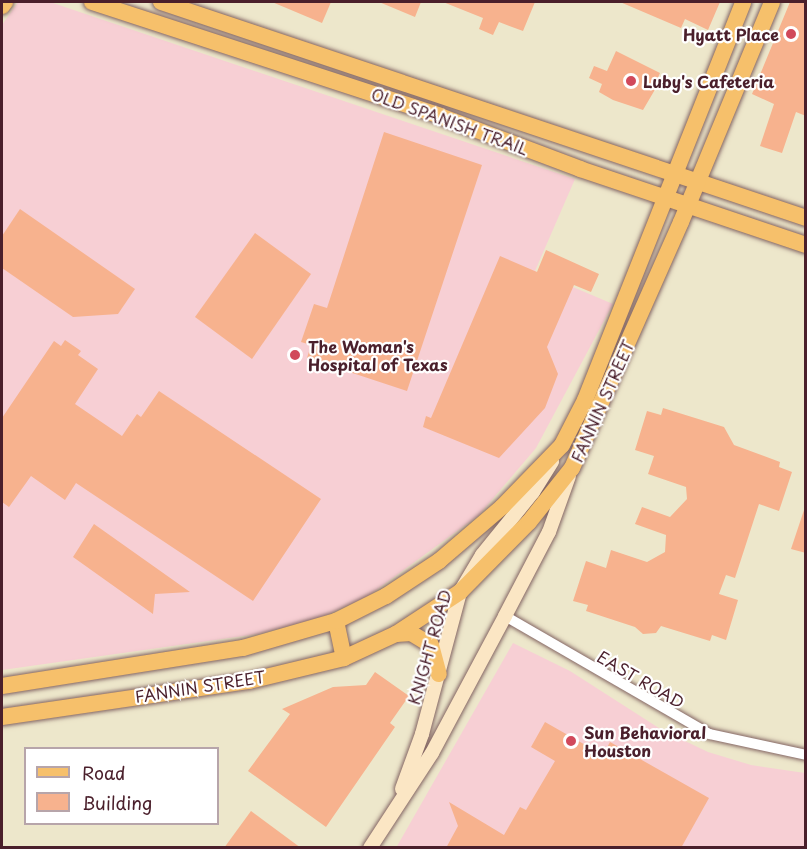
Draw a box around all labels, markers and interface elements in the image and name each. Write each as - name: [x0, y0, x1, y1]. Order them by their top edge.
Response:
- place label: Hyatt Place: [684, 24, 779, 44]
- marker: Hyatt Place: [784, 27, 798, 41]
- place label: Luby's Cafeteria: [643, 71, 775, 91]
- marker: Luby's Cafeteria: [624, 74, 638, 88]
- street label: OLD SPANISH TRAIL: [369, 84, 531, 158]
- place label: The Woman's Hospital of Texas: [308, 336, 447, 374]
- street label: FANNIN STREET: [566, 337, 638, 465]
- marker: The Woman's Hospital of Texas: [286, 346, 304, 364]
- street label: KNIGHT ROAD: [403, 587, 455, 707]
- street label: EAST ROAD: [594, 646, 688, 712]
- street label: FANNIN STREET: [133, 666, 267, 706]
- place label: Sun Behavioral Houston: [584, 722, 705, 760]
- marker: Sun Behavioral Houston: [562, 732, 580, 750]
- legend: [24, 747, 219, 825]
- text: Road: [82, 759, 126, 786]
- text: Building: [82, 789, 152, 816]

